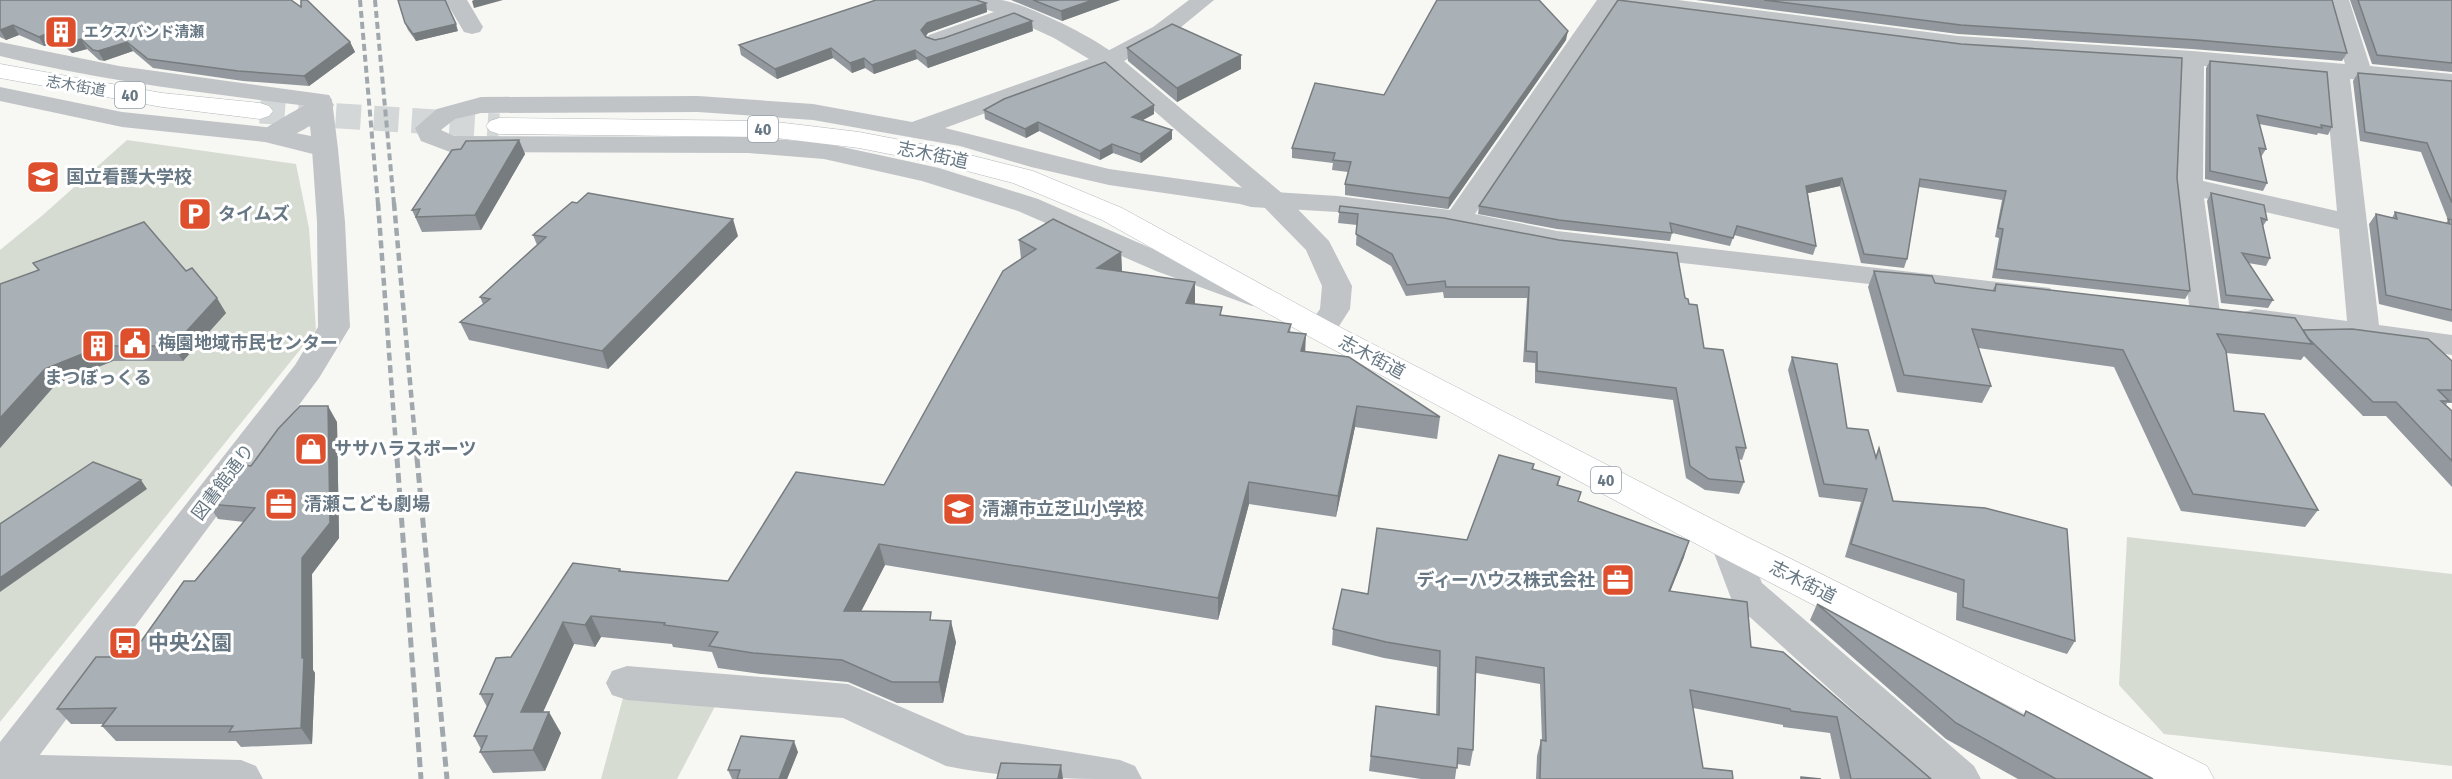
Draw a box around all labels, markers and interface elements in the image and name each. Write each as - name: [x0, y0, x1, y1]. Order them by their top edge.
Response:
- building icon: エクスバンド清瀬: [43, 14, 79, 50]
- place label: エクスバンド清瀬: [84, 23, 204, 41]
- street label: 志木街道: [45, 72, 107, 100]
- road number: 40: [115, 82, 145, 108]
- road number: 40: [748, 116, 778, 142]
- street label: 志木街道: [895, 137, 971, 173]
- school or university icon: 国立看護大学校: [25, 159, 61, 195]
- place label: 国立看護大学校: [66, 166, 192, 188]
- parking icon: タイムズ: [177, 196, 213, 232]
- place label: タイムズ: [218, 203, 290, 225]
- public building icon: 梅園地域市民センター: [117, 325, 153, 361]
- building icon: まつぼっくる: [80, 328, 116, 364]
- street label: 志木街道: [1335, 330, 1409, 384]
- place label: 梅園地域市民センター: [158, 332, 338, 354]
- place label: まつぼっくる: [44, 367, 152, 389]
- shop icon: ササハラスポーツ: [293, 431, 329, 467]
- place label: ササハラスポーツ: [334, 438, 477, 460]
- street label: 図書館通り: [187, 439, 259, 525]
- road number: 40: [1591, 467, 1621, 493]
- office icon: 清瀬こども劇場: [263, 486, 299, 522]
- school or university icon: 清瀬市立芝山小学校: [941, 491, 977, 527]
- place label: 清瀬こども劇場: [304, 493, 430, 515]
- place label: 清瀬市立芝山小学校: [982, 498, 1144, 520]
- street label: 志木街道: [1766, 556, 1840, 608]
- office icon: ディーハウス株式会社: [1600, 562, 1636, 598]
- place label: ディーハウス株式会社: [1417, 569, 1595, 591]
- bus stop icon: 中央公園: [107, 625, 143, 661]
- place label: 中央公園: [148, 630, 232, 656]

